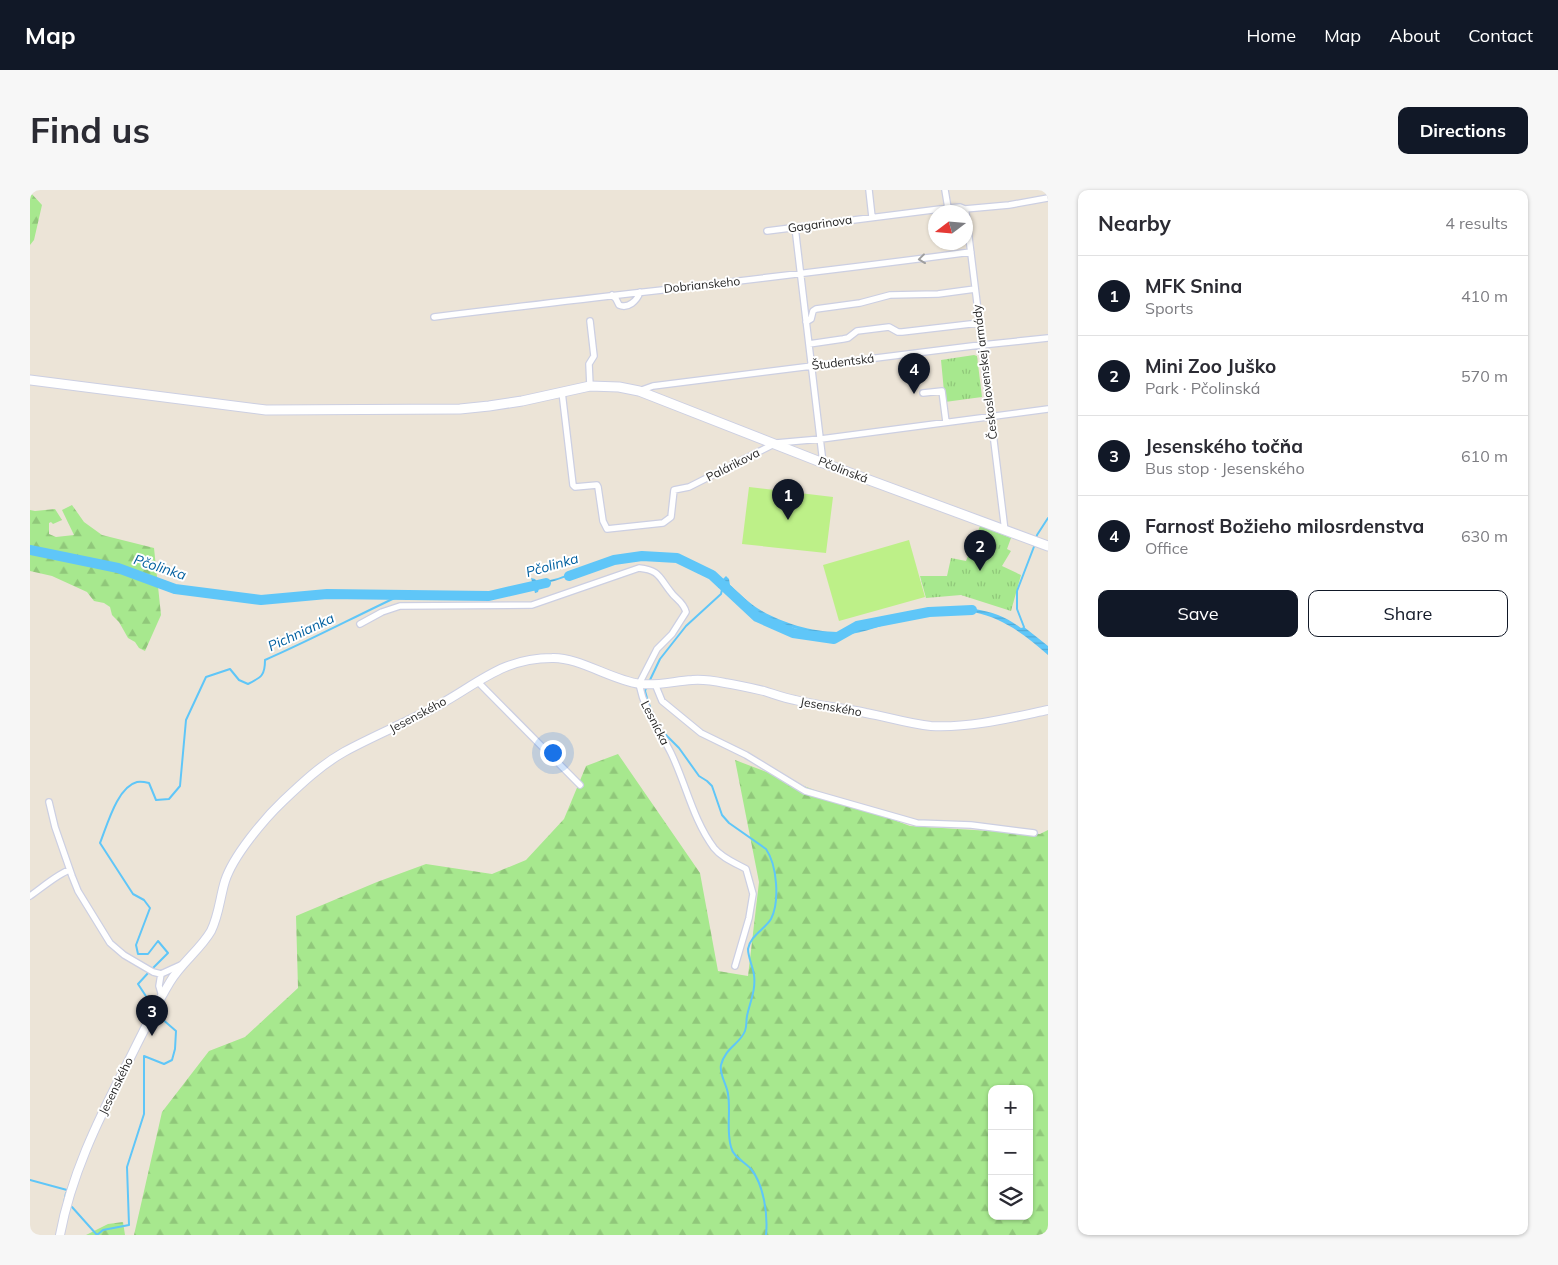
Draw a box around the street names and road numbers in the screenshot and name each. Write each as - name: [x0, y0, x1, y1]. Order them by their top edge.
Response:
- street label: Gagarinova: [787, 212, 853, 235]
- street label: Dobrianskeho: [663, 273, 741, 296]
- street label: Československej armády: [969, 303, 1000, 440]
- street label: Študentská: [811, 350, 875, 373]
- street label: Palárikova: [703, 445, 762, 484]
- street label: Pčolinská: [816, 453, 870, 486]
- street label: Jesenského: [387, 693, 449, 736]
- street label: Jesenského: [799, 694, 863, 719]
- street label: Lesnícka: [638, 698, 673, 748]
- street label: Jesenského: [95, 1054, 136, 1117]

